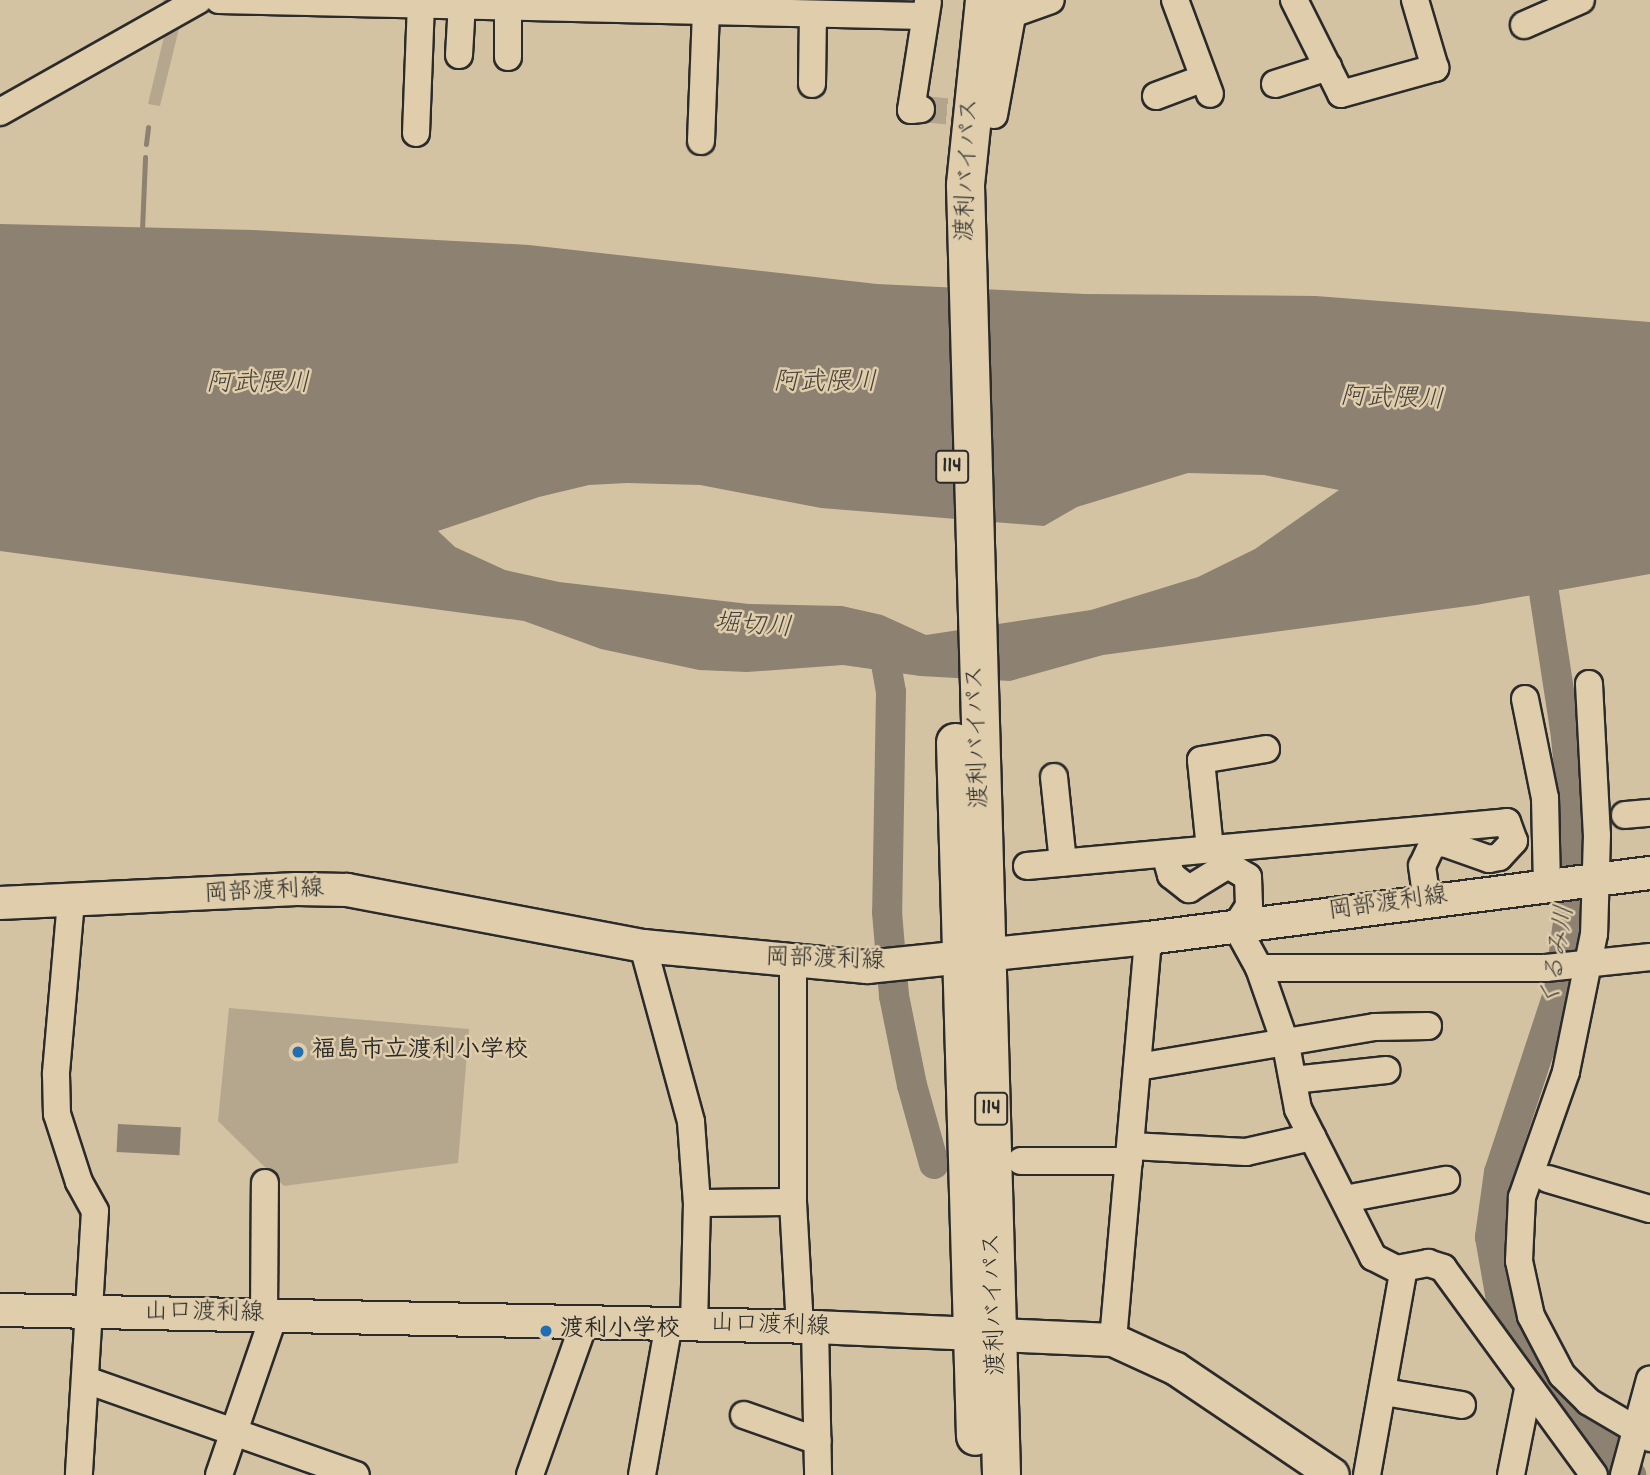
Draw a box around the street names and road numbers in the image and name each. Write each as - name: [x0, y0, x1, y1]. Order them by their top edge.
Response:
- street label: 渡利バイパス: [952, 98, 986, 242]
- road number: 114: [934, 447, 970, 486]
- street label: 渡利バイパス: [962, 665, 996, 809]
- street label: 岡部渡利線: [203, 875, 325, 911]
- street label: 岡部渡利線: [1327, 882, 1449, 928]
- street label: 岡部渡利線: [765, 945, 885, 977]
- road number: 114: [974, 1090, 1009, 1128]
- street label: 渡利バイパス: [979, 1232, 1013, 1376]
- street label: 山口渡利線: [144, 1299, 264, 1329]
- street label: 山口渡利線: [710, 1311, 830, 1343]

